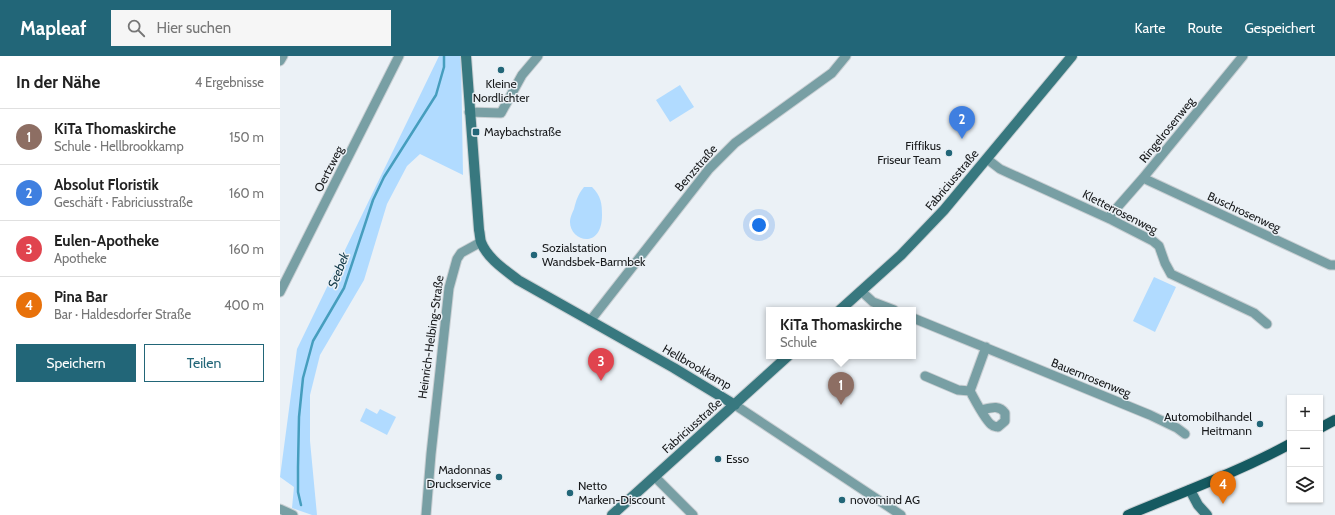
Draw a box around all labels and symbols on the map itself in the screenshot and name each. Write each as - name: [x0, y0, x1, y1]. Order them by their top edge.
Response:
- marker: Kleine Nordlichter: [496, 65, 506, 75]
- place label: Kleine Nordlichter: [473, 76, 529, 105]
- street label: Ringelrosenweg: [1136, 93, 1198, 166]
- pin: 2: [949, 106, 975, 139]
- place label: Maybachstraße: [484, 124, 561, 139]
- marker: Maybachstraße: [471, 127, 481, 137]
- place label: Fiffikus Friseur Team: [877, 138, 941, 167]
- street label: Benzstraße: [671, 141, 720, 194]
- street label: Oertzweg: [311, 142, 347, 194]
- street label: Fabriciusstraße: [922, 146, 981, 213]
- marker: Fiffikus Friseur Team: [944, 148, 954, 158]
- street label: Kletterrosenweg: [1080, 186, 1161, 237]
- street label: Buschrosenweg: [1205, 188, 1284, 235]
- your location: [749, 215, 769, 235]
- place label: Sozialstation Wandsbek-Barmbek: [542, 240, 646, 269]
- water label: Seebek: [324, 249, 352, 290]
- marker: Sozialstation Wandsbek-Barmbek: [529, 250, 539, 260]
- street label: Heinrich-Helbing-Straße: [414, 274, 447, 400]
- street label: Hellbrookkamp: [660, 341, 735, 393]
- pin: 3: [588, 348, 614, 381]
- street label: Bauernrosenweg: [1049, 355, 1134, 401]
- pin: 1: [828, 372, 854, 405]
- street label: Fabriciusstraße: [659, 395, 725, 456]
- place label: Automobilhandel Heitmann: [1164, 409, 1252, 438]
- marker: Automobilhandel Heitmann: [1255, 419, 1265, 429]
- place label: Esso: [726, 451, 750, 466]
- marker: Esso: [713, 454, 723, 464]
- place label: Madonnas Druckservice: [427, 462, 491, 491]
- pin: 4: [1210, 471, 1236, 504]
- marker: Madonnas Druckservice: [494, 472, 504, 482]
- place label: Netto Marken-Discount: [578, 478, 665, 507]
- marker: Netto Marken-Discount: [565, 488, 575, 498]
- place label: novomind AG: [850, 492, 920, 507]
- marker: novomind AG: [837, 495, 847, 505]

